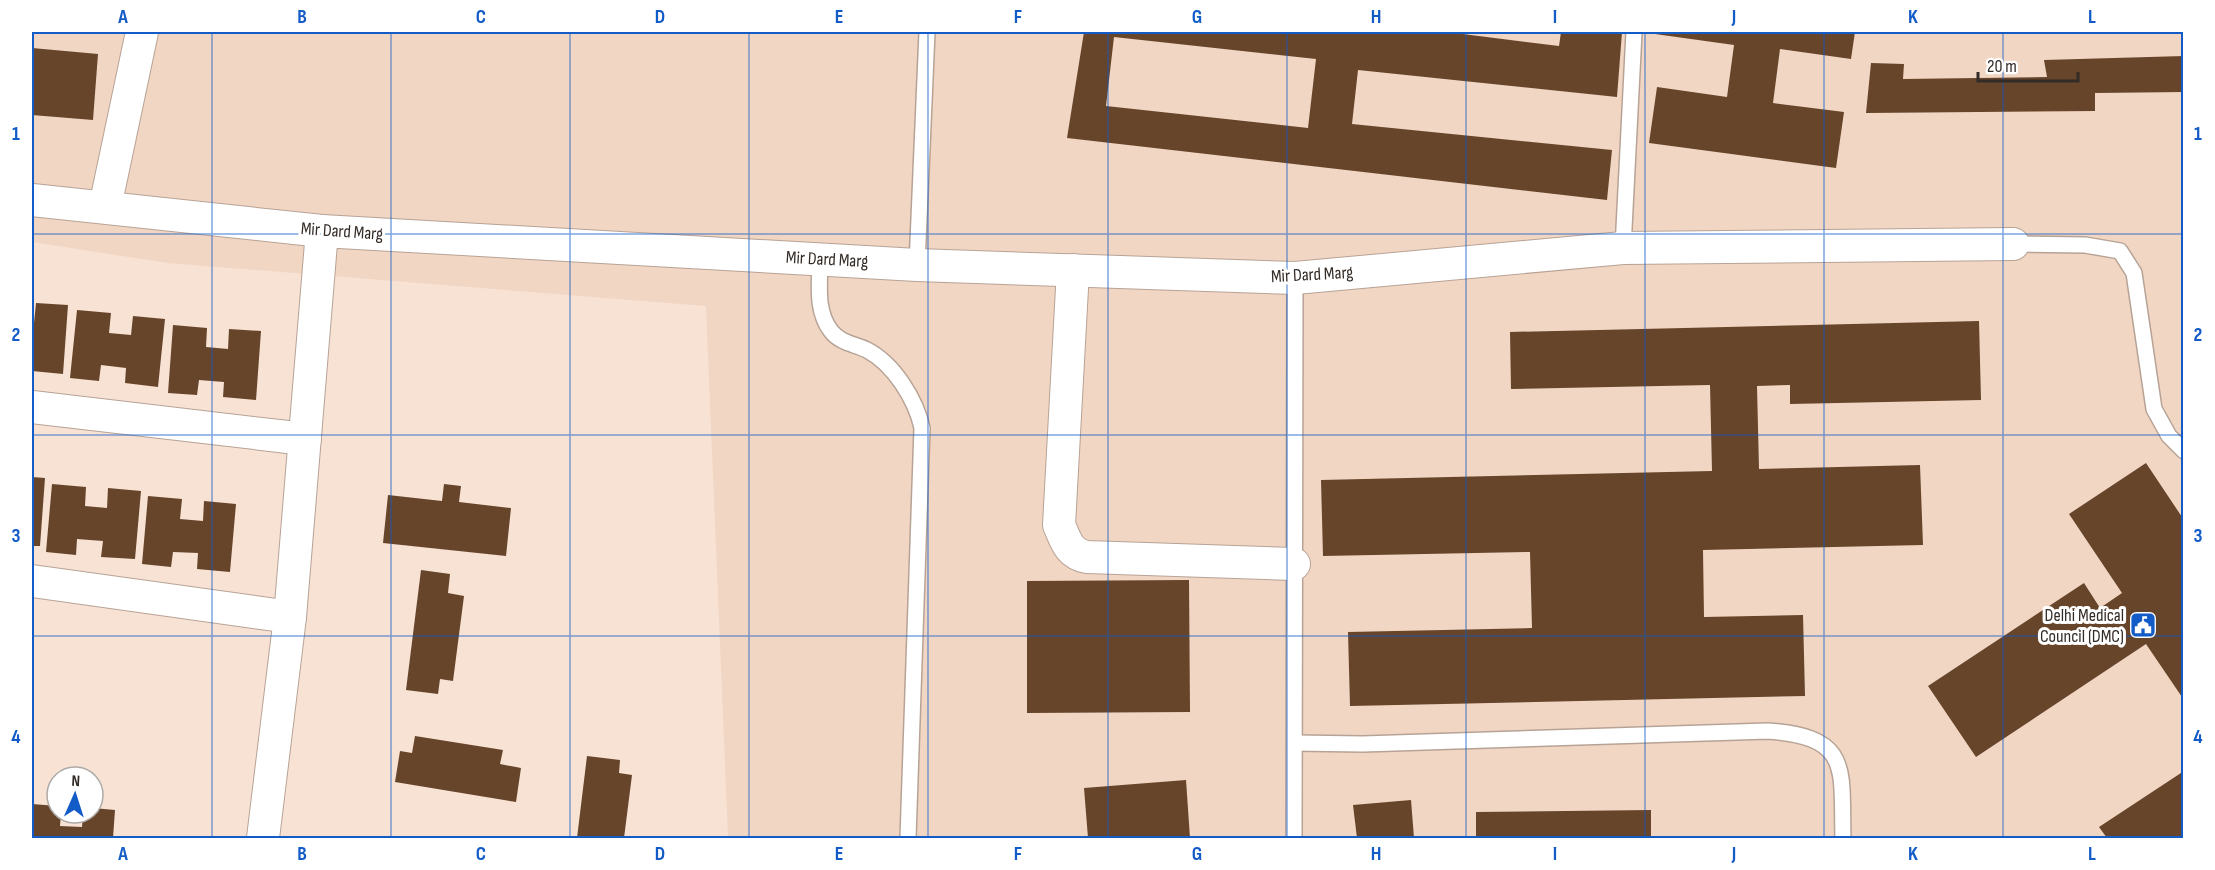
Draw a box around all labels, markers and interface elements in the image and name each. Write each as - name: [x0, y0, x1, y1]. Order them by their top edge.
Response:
- text: A: [117, 5, 128, 29]
- text: B: [297, 5, 307, 29]
- text: C: [476, 5, 486, 29]
- text: D: [655, 5, 665, 29]
- text: E: [835, 5, 843, 29]
- text: F: [1014, 5, 1022, 29]
- text: G: [1192, 5, 1202, 29]
- text: H: [1371, 5, 1381, 29]
- text: I: [1553, 5, 1557, 29]
- text: J: [1731, 5, 1736, 29]
- text: K: [1908, 5, 1918, 29]
- text: L: [2088, 5, 2096, 29]
- scale bar: [1978, 45, 2078, 83]
- text: 20 m: [1987, 56, 2017, 77]
- text: 1: [12, 122, 20, 146]
- text: 1: [2194, 122, 2202, 146]
- street label: Mir Dard Marg: [300, 218, 384, 245]
- street label: Mir Dard Marg: [785, 247, 869, 272]
- street label: Mir Dard Marg: [1270, 262, 1354, 287]
- text: 2: [12, 323, 20, 347]
- text: 2: [2194, 323, 2202, 347]
- text: 3: [12, 524, 21, 548]
- text: 3: [2194, 524, 2203, 548]
- place label: Delhi Medical Council (DMC): [2040, 605, 2124, 647]
- public building icon: Delhi Medical Council (DMC): [2128, 610, 2158, 640]
- text: 4: [11, 725, 21, 749]
- text: 4: [2193, 725, 2203, 749]
- north arrow: [45, 765, 105, 825]
- text: N: [71, 772, 80, 791]
- text: A: [117, 842, 128, 866]
- text: B: [297, 842, 307, 866]
- text: C: [476, 842, 486, 866]
- text: D: [655, 842, 665, 866]
- text: E: [835, 842, 843, 866]
- text: F: [1014, 842, 1022, 866]
- text: G: [1192, 842, 1202, 866]
- text: H: [1371, 842, 1381, 866]
- text: I: [1553, 842, 1557, 866]
- text: J: [1731, 842, 1736, 866]
- text: K: [1908, 842, 1918, 866]
- text: L: [2088, 842, 2096, 866]

